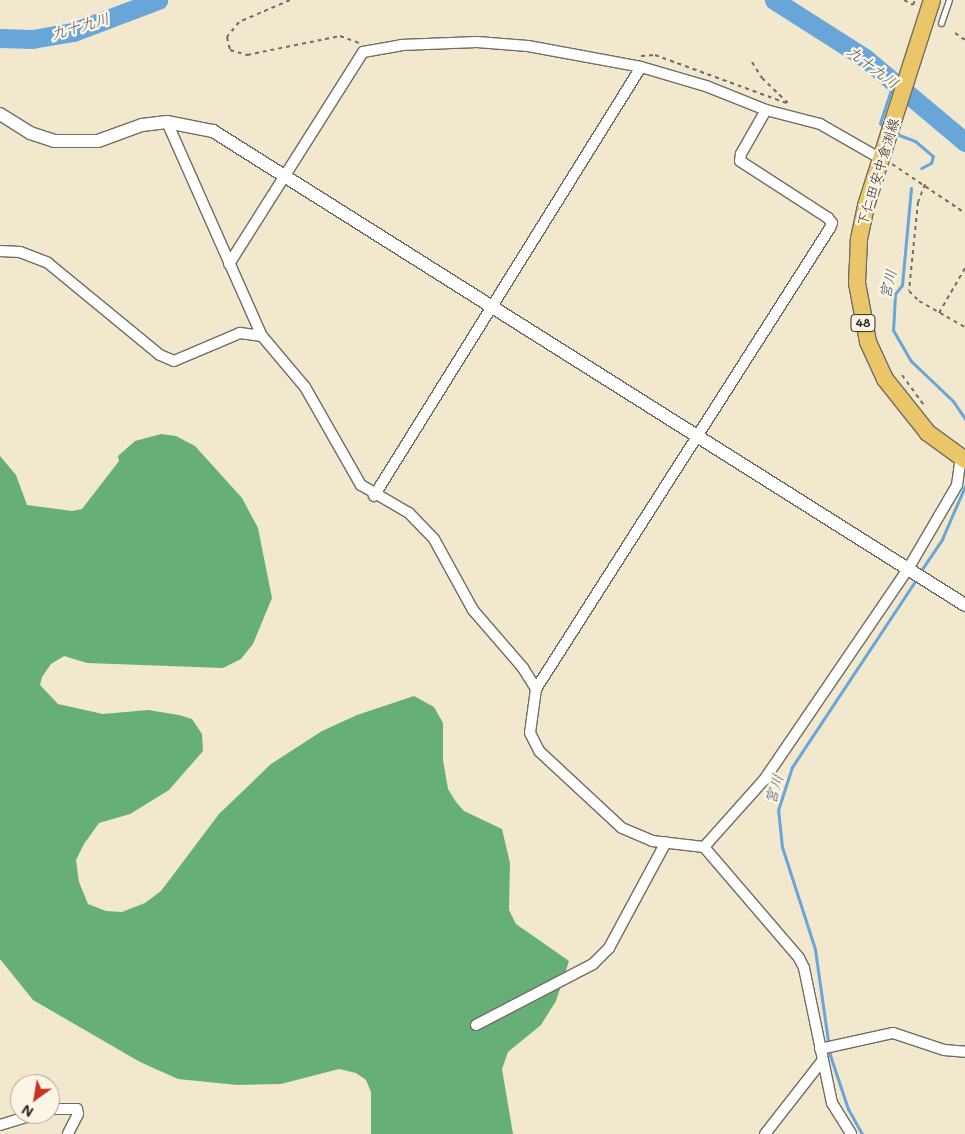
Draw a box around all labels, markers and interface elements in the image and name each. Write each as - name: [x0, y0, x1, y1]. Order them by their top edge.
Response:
- water label: 九十九川: [49, 9, 111, 43]
- water label: 九十九川: [844, 42, 902, 92]
- street label: 下仁田安中倉渕線: [854, 116, 902, 228]
- water label: 宮川: [876, 267, 900, 301]
- road number: 48: [849, 314, 877, 332]
- water label: 宮川: [761, 772, 787, 806]
- north arrow: [10, 1074, 60, 1124]
- text: N: [18, 1100, 37, 1122]

